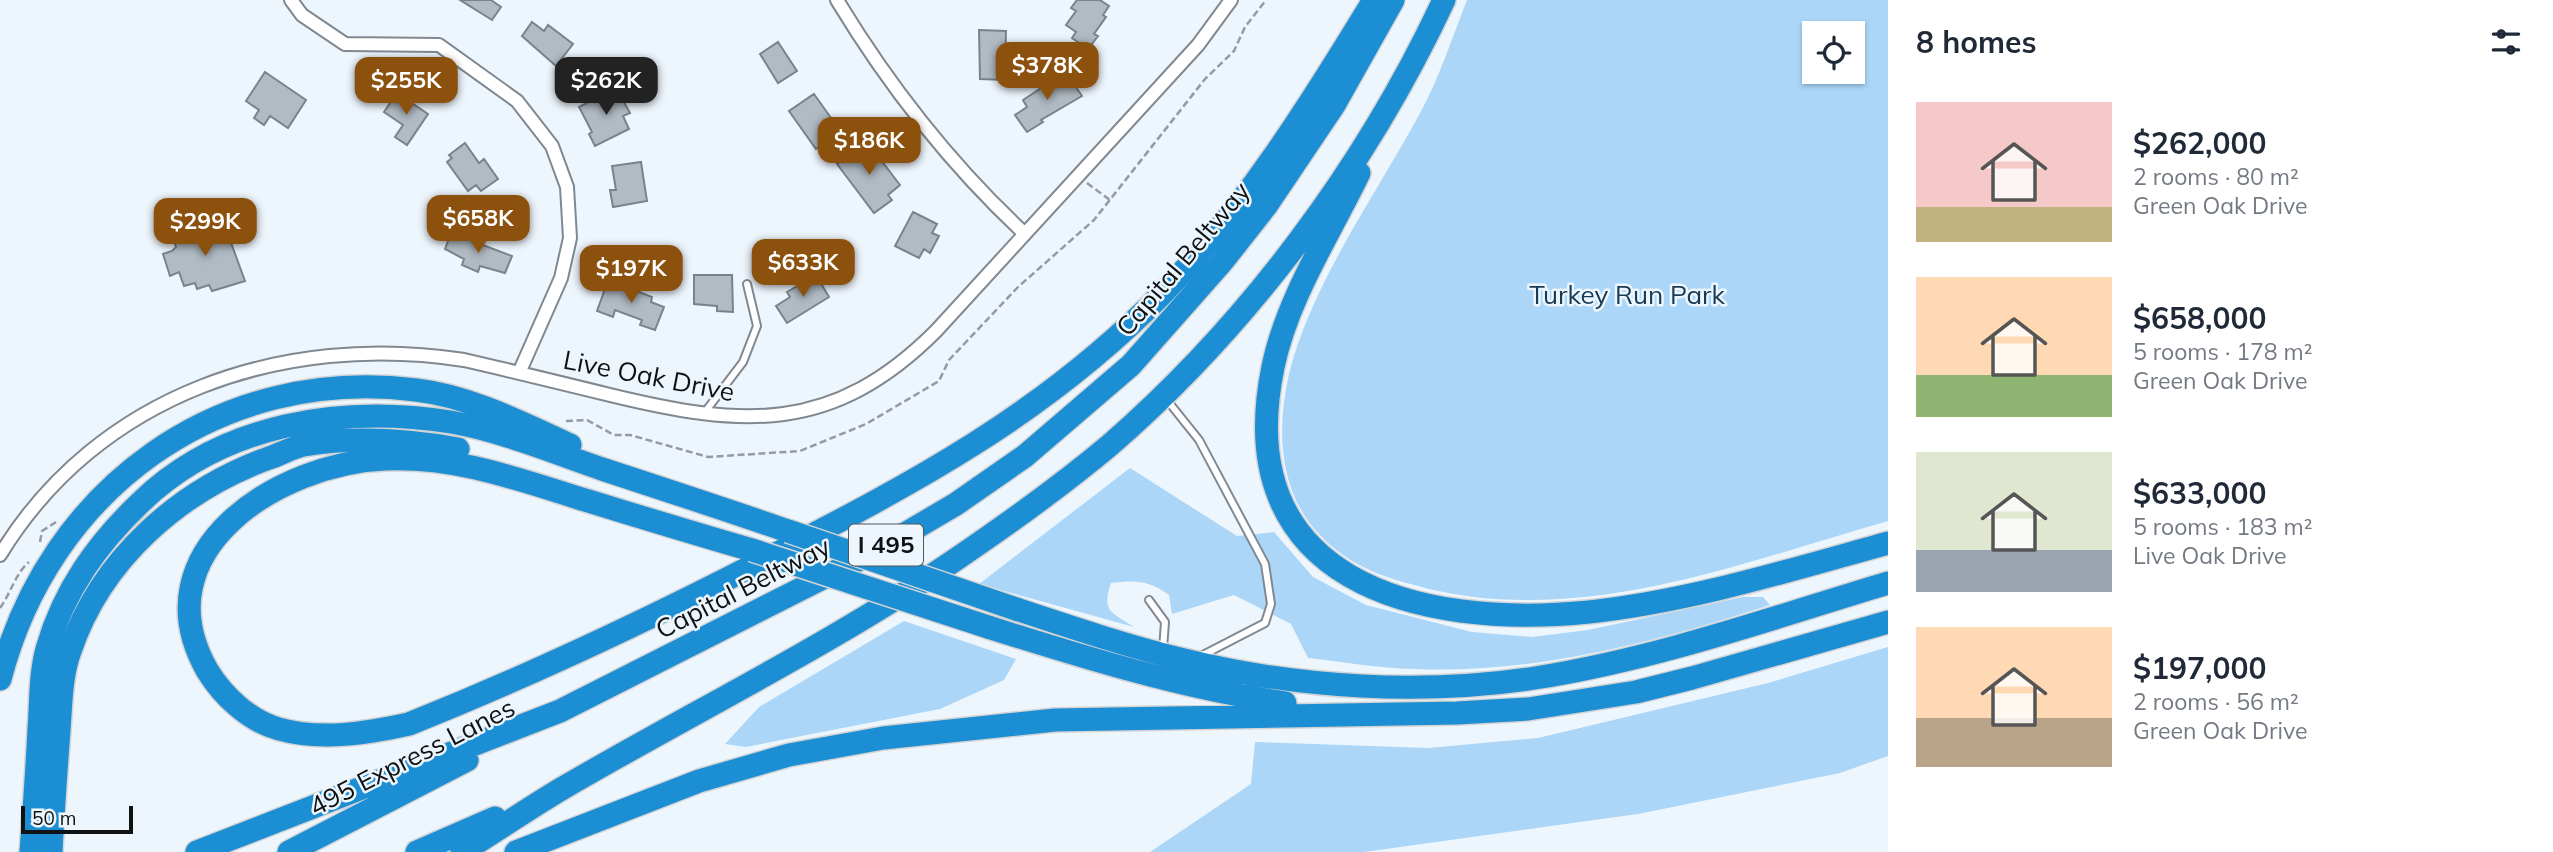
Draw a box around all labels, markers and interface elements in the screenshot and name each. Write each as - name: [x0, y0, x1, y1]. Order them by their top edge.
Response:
- map controls: [1802, 21, 1865, 84]
- button: locate: [1802, 21, 1865, 84]
- text: 8 homes: [1916, 23, 2037, 61]
- icon: filters: [2487, 23, 2525, 61]
- pin: $378K: [998, 42, 1096, 102]
- text: $378K: [1012, 50, 1082, 79]
- pin: $255K: [357, 58, 455, 117]
- pin: $262K: [557, 58, 655, 117]
- text: $255K: [371, 65, 441, 94]
- text: $262K: [571, 65, 641, 94]
- pin: $186K: [820, 118, 918, 177]
- text: $262,000: [2133, 124, 2266, 162]
- text: $186K: [834, 125, 904, 154]
- icon: home: [1972, 130, 2056, 214]
- text: 2 rooms · 80 m²: [2133, 162, 2299, 191]
- street label: Capital Beltway: [1108, 175, 1257, 343]
- text: Green Oak Drive: [2133, 191, 2307, 220]
- pin: $658K: [429, 196, 527, 255]
- pin: $299K: [156, 198, 254, 258]
- text: $658K: [443, 203, 513, 232]
- text: $299K: [170, 206, 240, 235]
- pin: $633K: [754, 240, 852, 299]
- pin: $197K: [582, 246, 680, 305]
- text: $633K: [768, 247, 838, 276]
- text: $197K: [596, 253, 666, 282]
- park label: Turkey Run Park: [1529, 278, 1725, 311]
- text: $658,000: [2133, 299, 2266, 337]
- icon: home: [1972, 305, 2056, 389]
- text: 5 rooms · 178 m²: [2133, 337, 2313, 366]
- street label: Live Oak Drive: [561, 343, 737, 408]
- text: Green Oak Drive: [2133, 366, 2307, 395]
- text: $633,000: [2133, 474, 2266, 512]
- icon: home: [1972, 480, 2056, 564]
- text: 5 rooms · 183 m²: [2133, 512, 2313, 541]
- road number: I 495: [849, 524, 923, 566]
- street label: Capital Beltway: [650, 529, 836, 646]
- text: Live Oak Drive: [2133, 541, 2287, 570]
- text: $197,000: [2133, 649, 2266, 687]
- icon: home: [1972, 655, 2056, 739]
- text: 2 rooms · 56 m²: [2133, 687, 2299, 716]
- street label: 495 Express Lanes: [303, 690, 520, 823]
- text: Green Oak Drive: [2133, 716, 2307, 745]
- scale bar: [21, 803, 133, 835]
- text: 50 m: [32, 806, 76, 830]

